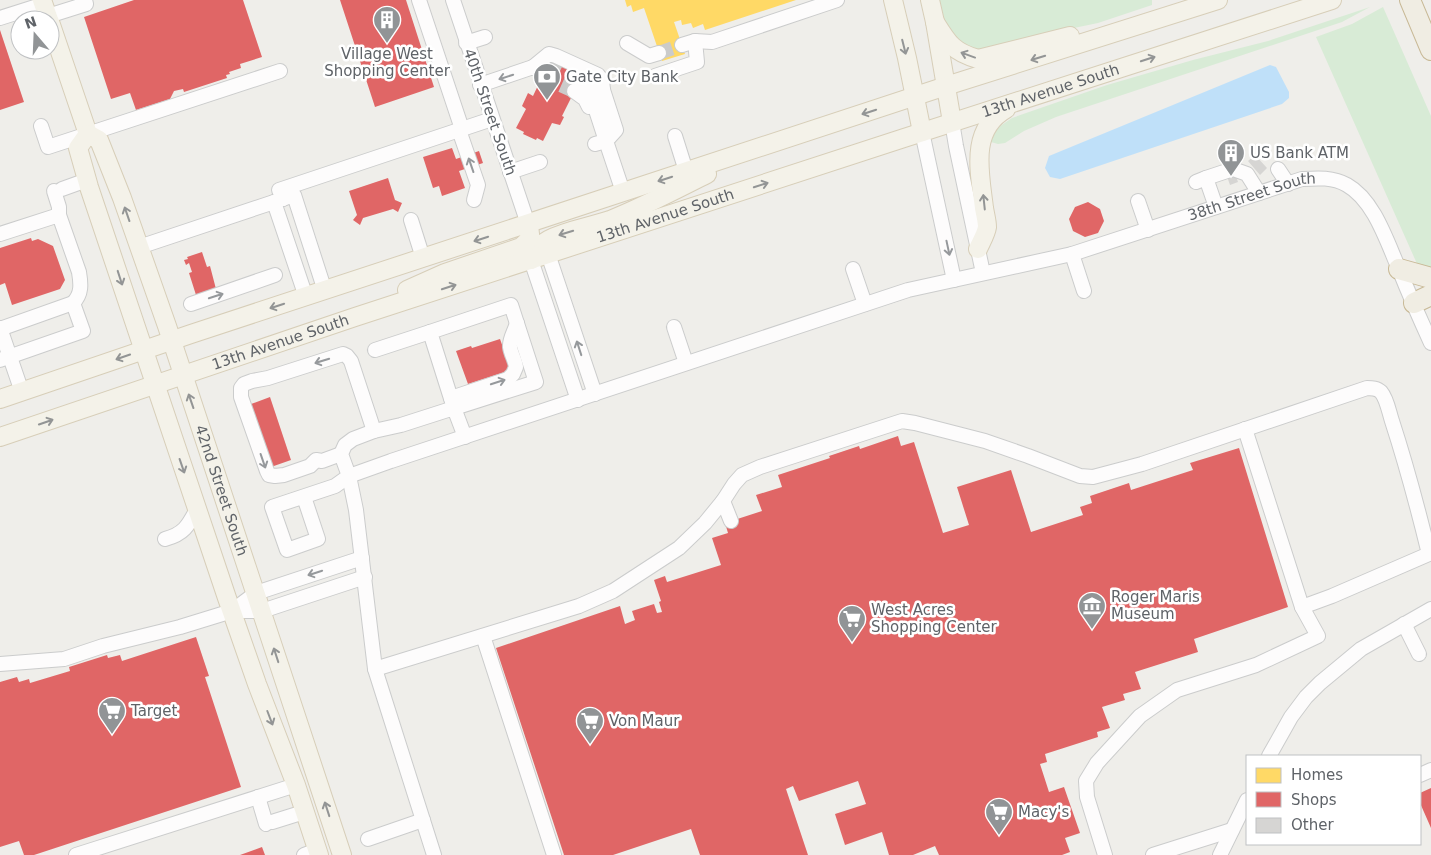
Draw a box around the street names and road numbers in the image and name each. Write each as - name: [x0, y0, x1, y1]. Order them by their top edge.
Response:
- street label: 40th Street South: [460, 46, 520, 178]
- street label: 13th Avenue South: [979, 60, 1121, 121]
- street label: 38th Street South: [1185, 169, 1316, 225]
- street label: 13th Avenue South: [594, 185, 736, 247]
- street label: 13th Avenue South: [210, 311, 351, 374]
- street label: 42nd Street South: [191, 423, 251, 558]

